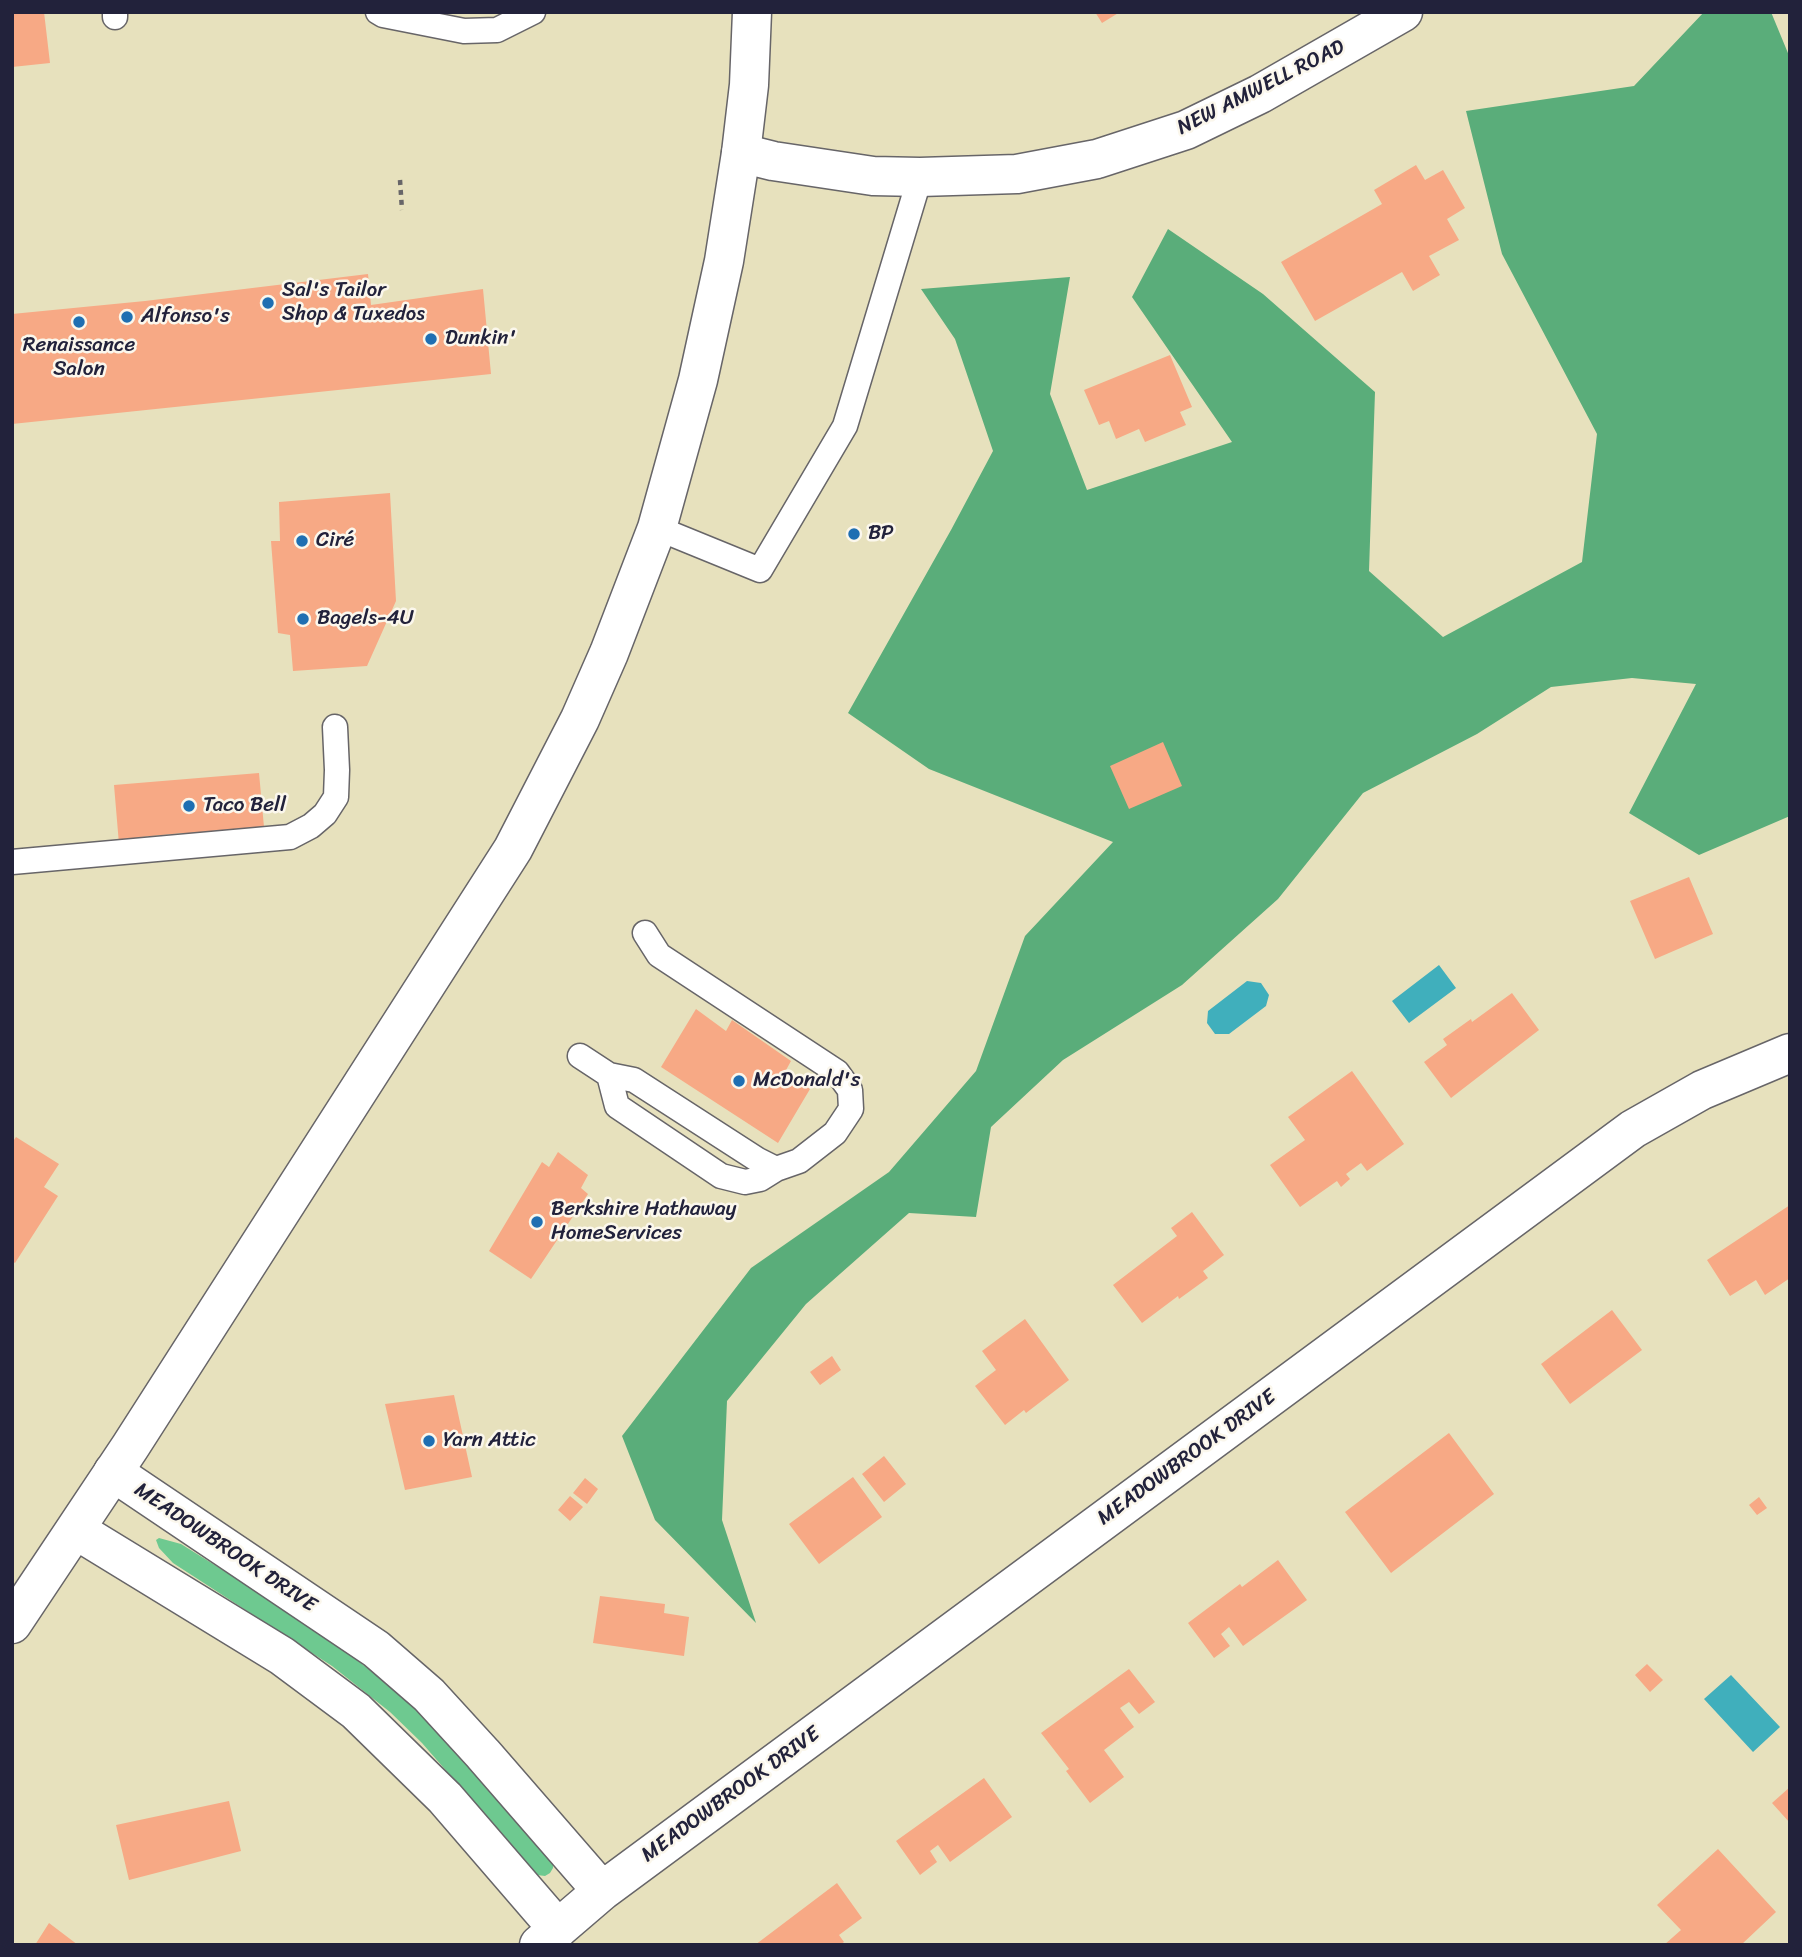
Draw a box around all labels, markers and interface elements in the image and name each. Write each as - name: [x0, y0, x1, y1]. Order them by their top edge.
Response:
- street label: NEW AMWELL ROAD: [1173, 35, 1349, 141]
- place label: Sal's Tailor Shop & Tuxedos: [282, 278, 425, 328]
- marker: Sal's Tailor Shop & Tuxedos: [260, 295, 276, 311]
- place label: Alfonso's: [141, 304, 230, 330]
- marker: Alfonso's: [119, 309, 135, 325]
- marker: Renaissance Salon: [71, 314, 87, 330]
- place label: Dunkin': [445, 326, 516, 352]
- marker: Dunkin': [423, 331, 439, 347]
- place label: Renaissance Salon: [23, 333, 135, 383]
- place label: BP: [868, 521, 894, 547]
- marker: BP: [846, 526, 862, 542]
- place label: Ciré: [316, 528, 354, 554]
- marker: Ciré: [294, 533, 310, 549]
- place label: Bagels-4U: [317, 606, 414, 632]
- marker: Bagels-4U: [295, 611, 311, 627]
- place label: Taco Bell: [203, 793, 286, 819]
- marker: Taco Bell: [181, 798, 197, 814]
- place label: McDonald's: [753, 1068, 860, 1094]
- marker: McDonald's: [731, 1073, 747, 1089]
- place label: Berkshire Hathaway HomeServices: [551, 1197, 736, 1247]
- marker: Berkshire Hathaway HomeServices: [529, 1214, 545, 1230]
- street label: MEADOWBROOK DRIVE: [1093, 1385, 1281, 1531]
- place label: Yarn Attic: [443, 1428, 536, 1454]
- marker: Yarn Attic: [421, 1433, 437, 1449]
- street label: MEADOWBROOK DRIVE: [129, 1478, 321, 1618]
- street label: MEADOWBROOK DRIVE: [637, 1722, 825, 1868]

